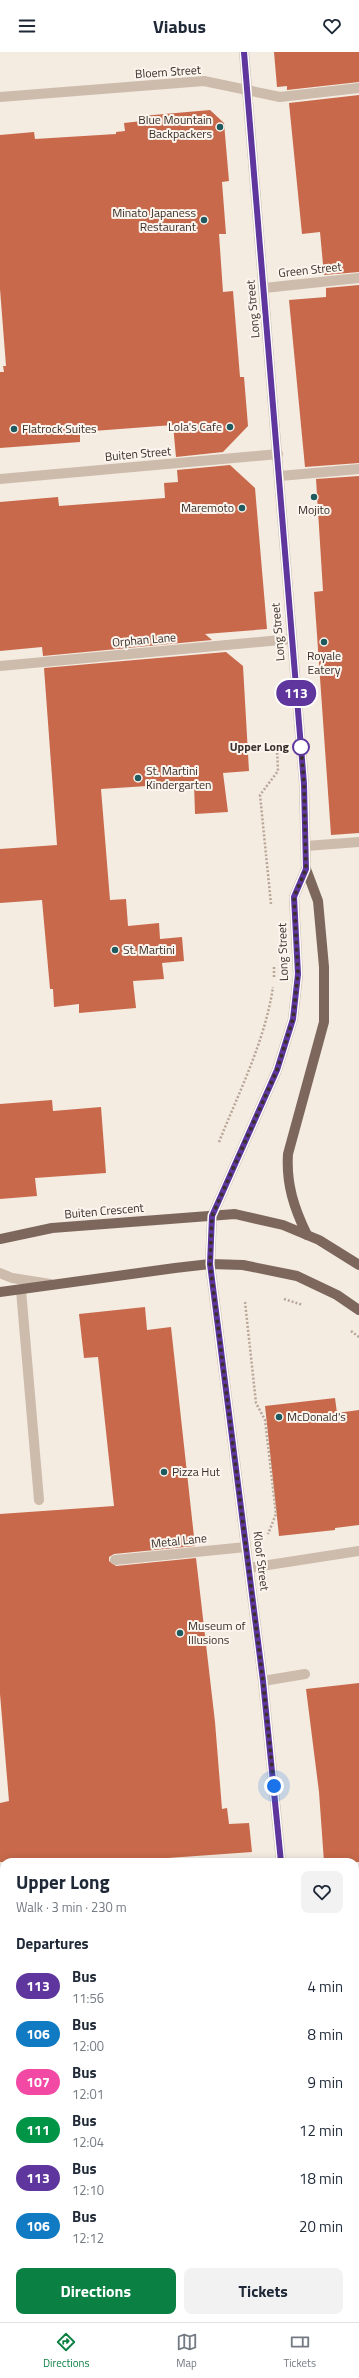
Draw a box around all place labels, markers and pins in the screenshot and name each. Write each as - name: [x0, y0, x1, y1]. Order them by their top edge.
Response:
- place label: Blue Mountain Backpackers: [138, 110, 212, 143]
- marker: Blue Mountain Backpackers: [215, 122, 225, 132]
- place label: Minato Japaness Restaurant: [112, 203, 197, 236]
- marker: Minato Japaness Restaurant: [199, 215, 209, 225]
- place label: Lola's Cafe: [168, 417, 222, 436]
- place label: Flatrock Suites: [22, 419, 97, 438]
- marker: Lola's Cafe: [225, 422, 235, 432]
- marker: Flatrock Suites: [9, 424, 19, 434]
- marker: Mojito: [309, 492, 319, 502]
- place label: Maremoto: [181, 498, 234, 517]
- place label: Mojito: [298, 500, 330, 519]
- marker: Maremoto: [237, 503, 247, 513]
- marker: Royale Eatery: [319, 637, 329, 647]
- place label: Royale Eatery: [307, 646, 341, 679]
- place label: Upper Long: [230, 737, 290, 756]
- marker: Upper Long: [292, 738, 310, 756]
- place label: St. Martini Kindergarten: [146, 761, 211, 794]
- marker: St. Martini Kindergarten: [133, 773, 143, 783]
- place label: St. Martini: [123, 940, 175, 959]
- marker: St. Martini: [110, 945, 120, 955]
- place label: McDonald's: [287, 1407, 346, 1426]
- marker: McDonald's: [274, 1412, 284, 1422]
- place label: Pizza Hut: [172, 1462, 221, 1481]
- marker: Pizza Hut: [159, 1467, 169, 1477]
- place label: Museum of Illusions: [188, 1616, 245, 1649]
- marker: Museum of Illusions: [175, 1628, 185, 1638]

